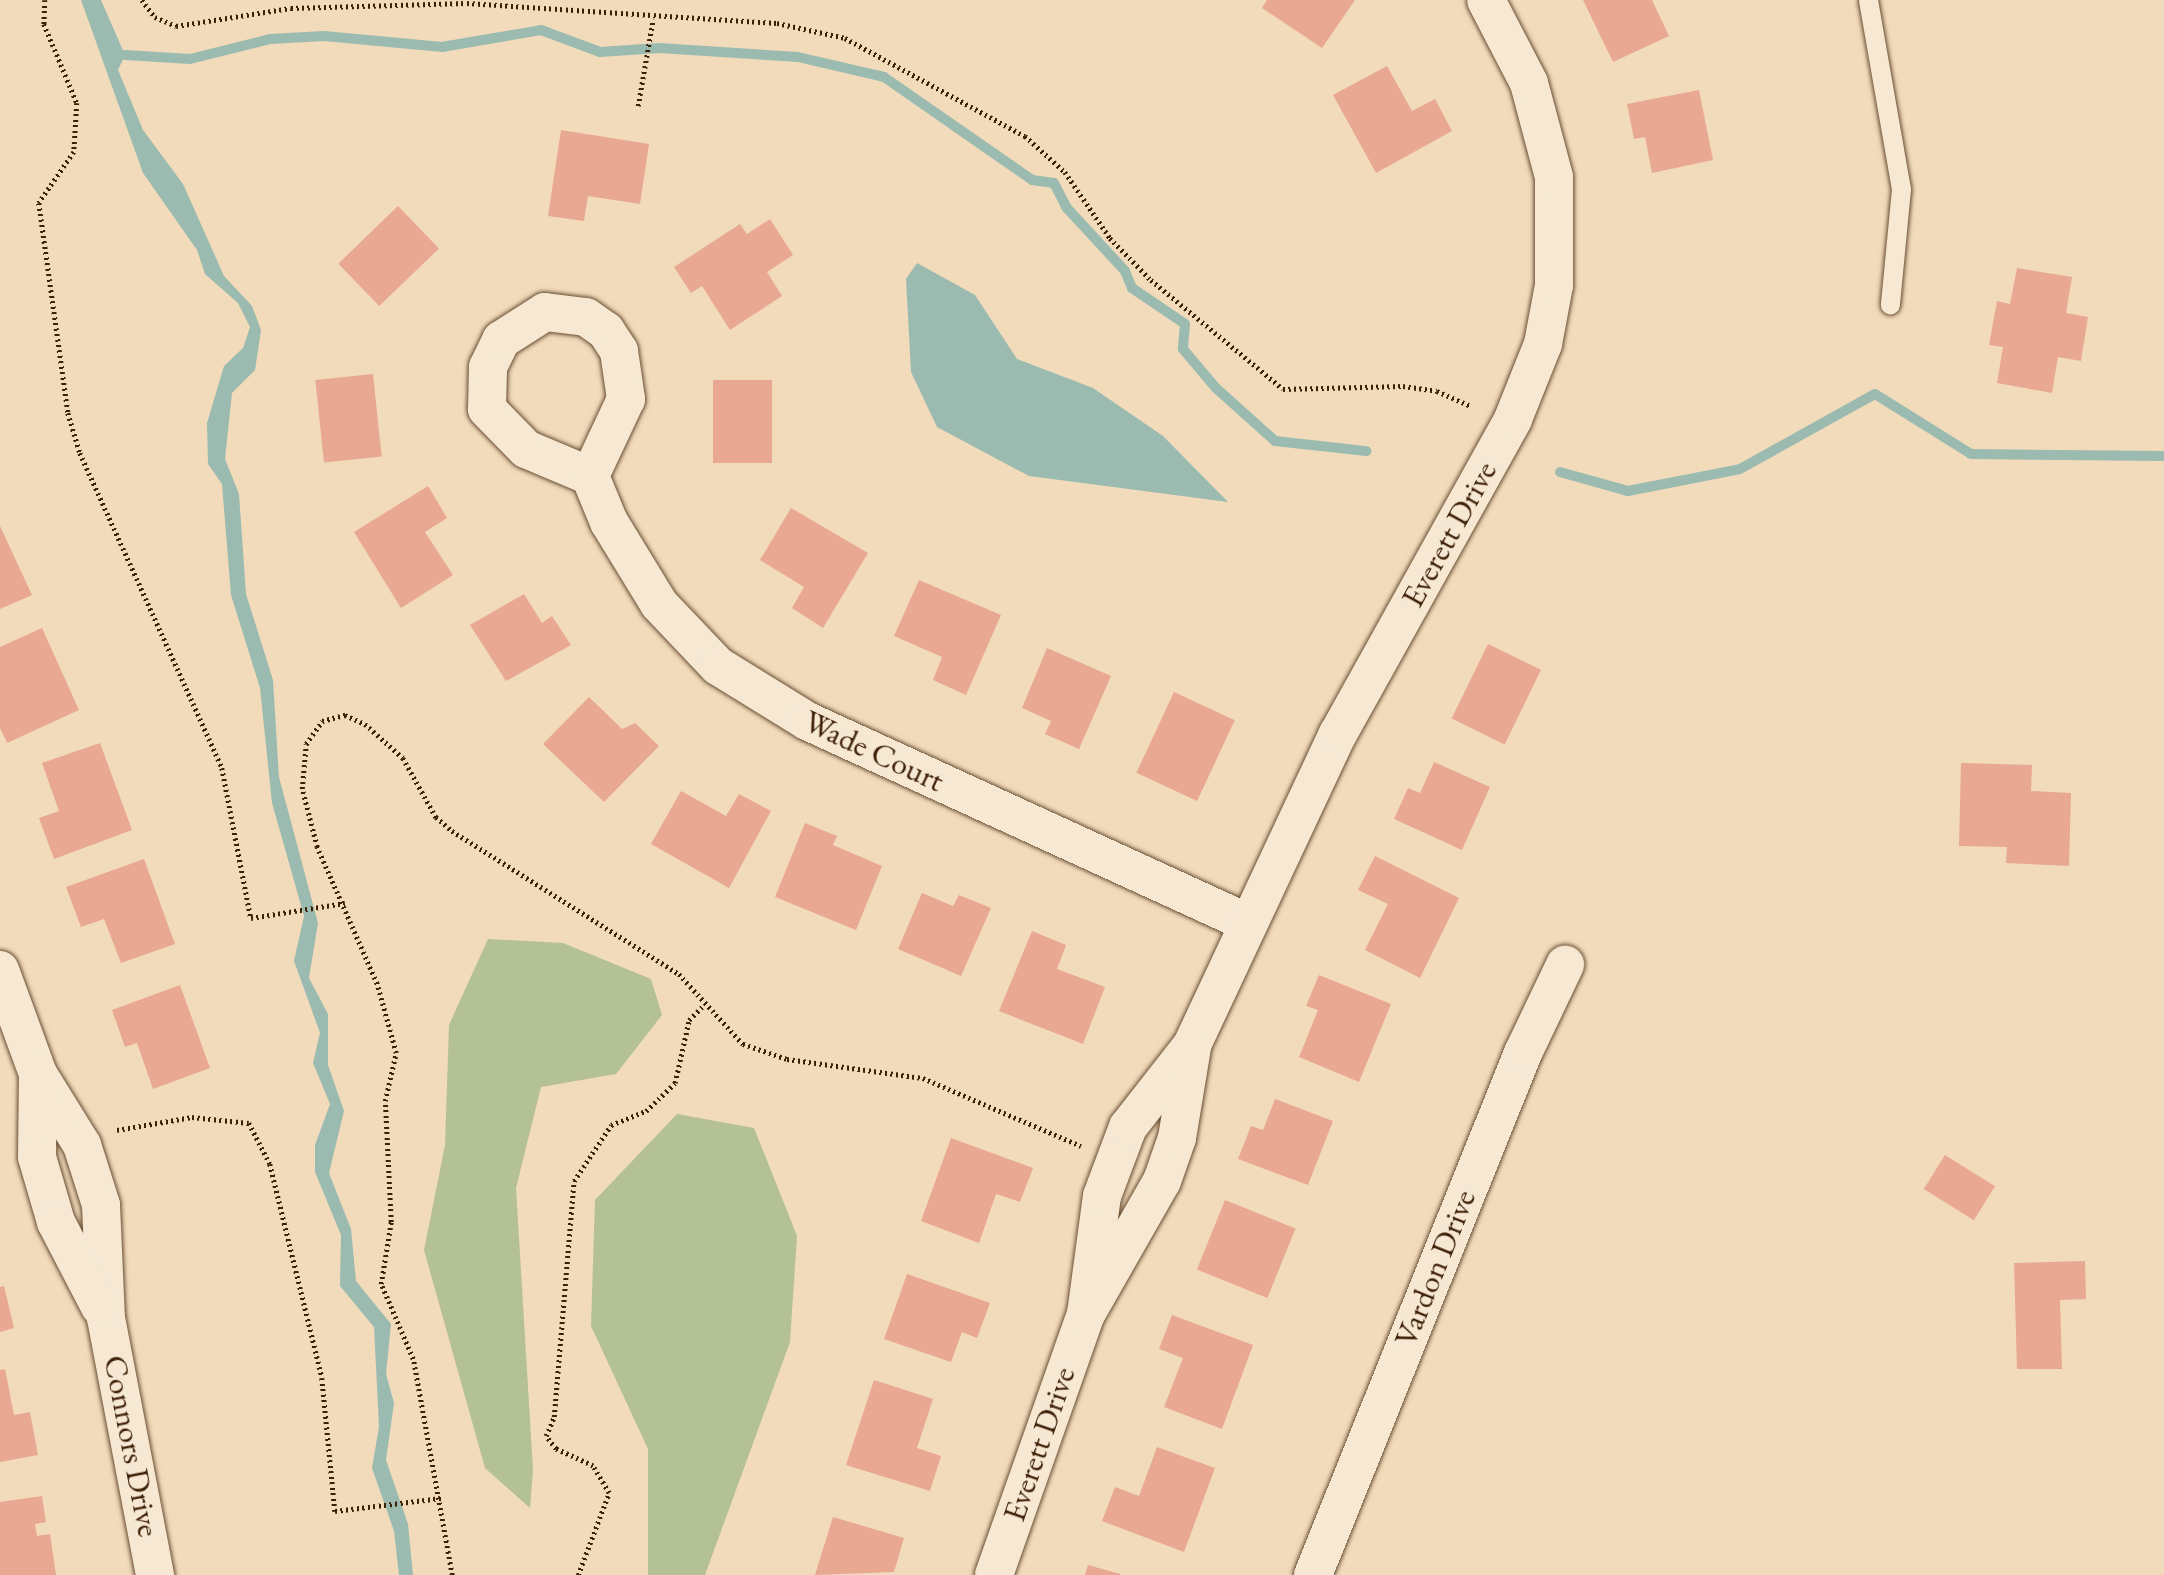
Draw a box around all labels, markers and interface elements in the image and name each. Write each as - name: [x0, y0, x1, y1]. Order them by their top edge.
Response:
- street label: Everett Drive: [1393, 454, 1505, 614]
- street label: Wade Court: [798, 702, 950, 800]
- street label: Vardon Drive: [1386, 1184, 1484, 1352]
- street label: Connors Drive: [96, 1352, 168, 1540]
- street label: Everett Drive: [995, 1362, 1083, 1526]

